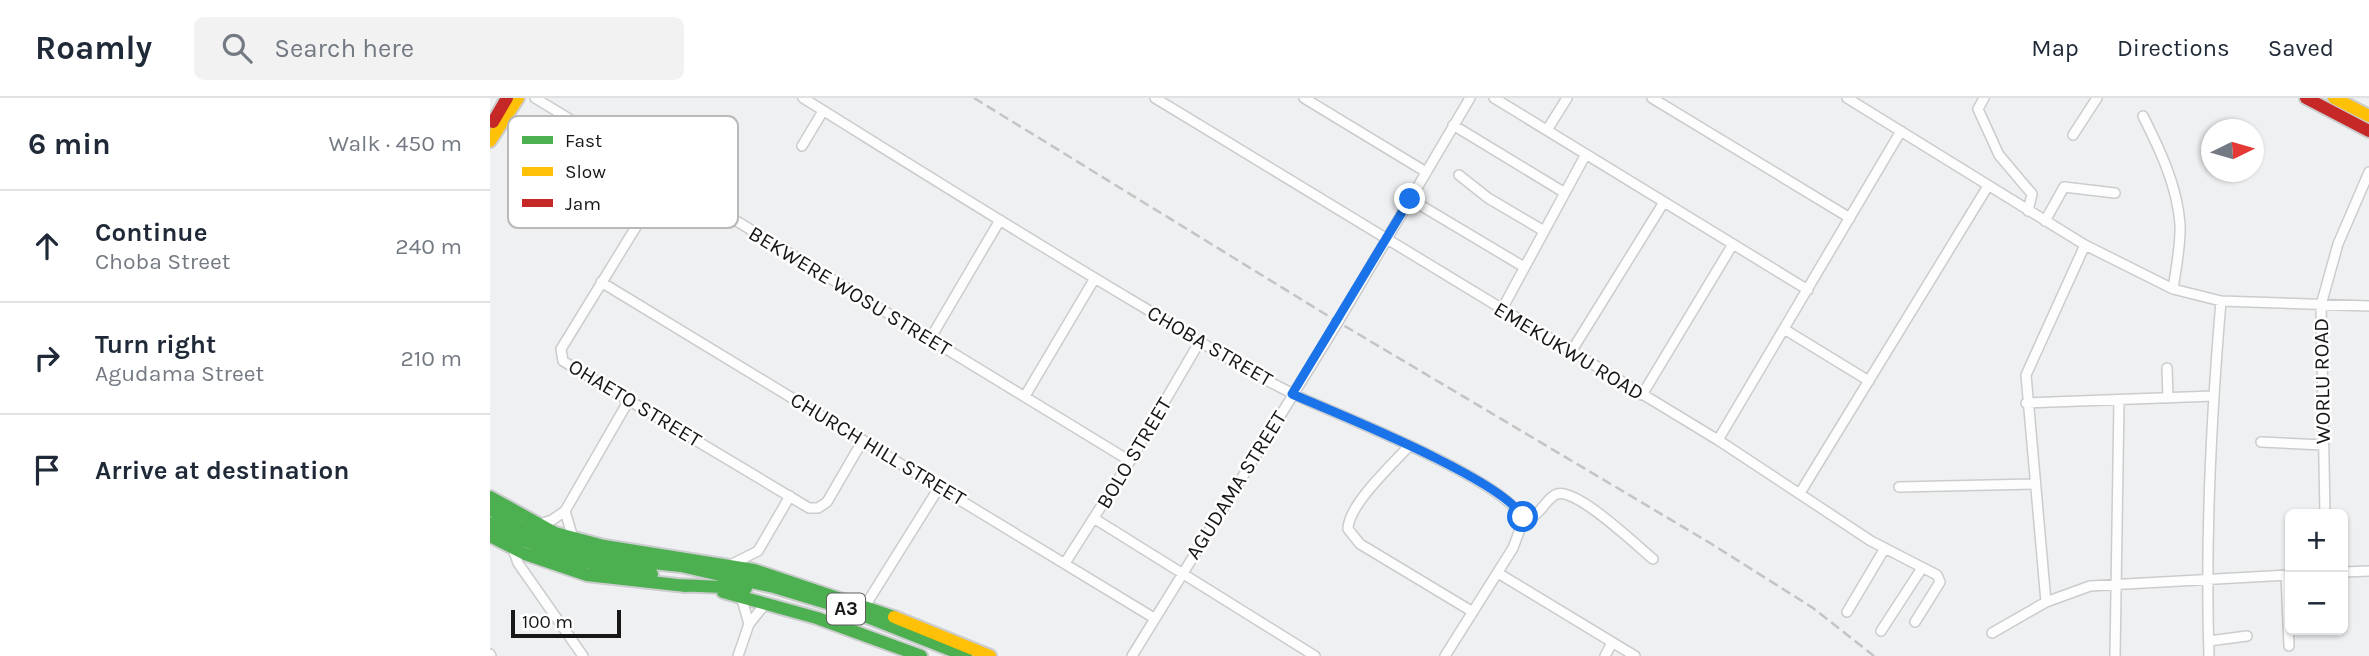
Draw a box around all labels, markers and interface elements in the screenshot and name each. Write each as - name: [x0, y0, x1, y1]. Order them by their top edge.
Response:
- search box: [194, 17, 684, 80]
- text: Roamly: [35, 29, 152, 67]
- icon: search: [218, 29, 256, 67]
- text: Search here: [274, 33, 414, 64]
- text: Map: [2031, 34, 2079, 62]
- text: Directions: [2117, 34, 2230, 62]
- text: Saved: [2268, 34, 2334, 62]
- legend: [508, 116, 738, 228]
- north arrow: [2201, 119, 2264, 182]
- text: 6 min: [28, 126, 111, 162]
- text: Walk · 450 m: [329, 130, 462, 157]
- text: Fast: [565, 130, 602, 152]
- text: Slow: [565, 161, 606, 183]
- route end: [1394, 183, 1425, 214]
- text: Jam: [565, 193, 601, 215]
- text: Continue: [95, 217, 207, 248]
- street label: BEKWERE WOSU STREET: [744, 221, 956, 361]
- icon: ahead: [28, 227, 66, 265]
- text: 240 m: [395, 233, 462, 260]
- text: Choba Street: [95, 248, 230, 275]
- street label: EMEKUKWU ROAD: [1490, 297, 1648, 405]
- street label: CHOBA STREET: [1143, 300, 1277, 392]
- street label: WORLU ROAD: [2309, 318, 2335, 444]
- text: Turn right: [95, 329, 216, 360]
- icon: right: [28, 339, 66, 377]
- text: 210 m: [400, 345, 462, 372]
- street label: OHAETO STREET: [564, 354, 706, 452]
- text: Agudama Street: [95, 360, 264, 387]
- street label: CHURCH HILL STREET: [786, 387, 970, 511]
- street label: BOLO STREET: [1091, 393, 1177, 513]
- street label: AGUDAMA STREET: [1181, 406, 1292, 564]
- icon: arrive: [28, 451, 66, 489]
- text: Arrive at destination: [95, 455, 349, 486]
- route start: [1507, 501, 1538, 532]
- map controls: [2285, 509, 2348, 635]
- button: +: [2285, 509, 2348, 572]
- button: −: [2285, 572, 2348, 635]
- road number: A3: [827, 594, 865, 624]
- scale bar: [511, 607, 621, 639]
- text: 100 m: [522, 611, 573, 633]

